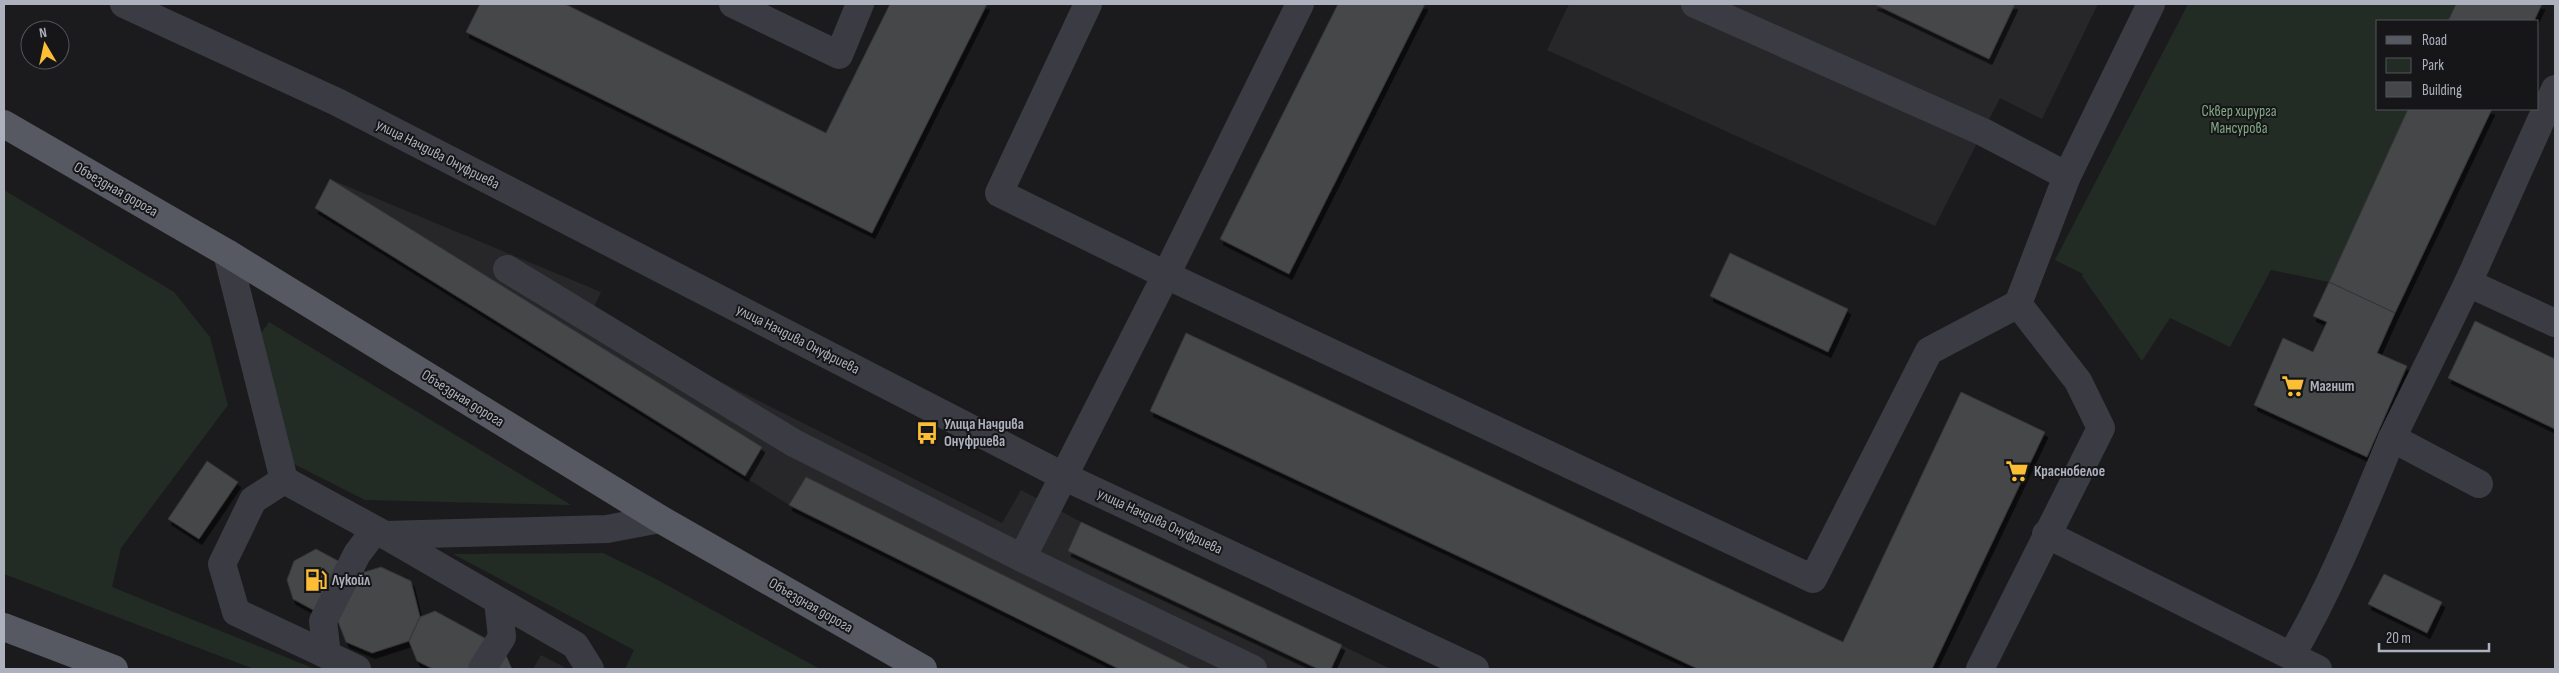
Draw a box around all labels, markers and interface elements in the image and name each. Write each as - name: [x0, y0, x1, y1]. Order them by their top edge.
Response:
- north arrow: [20, 20, 70, 70]
- legend: [2376, 20, 2539, 110]
- text: N: [38, 24, 48, 42]
- text: Road: [2422, 31, 2447, 50]
- text: Park: [2422, 56, 2444, 75]
- text: Building: [2422, 81, 2462, 100]
- park label: Сквер хирурга Мансурова: [2201, 102, 2277, 138]
- street label: улица Начдива Онуфриева: [373, 115, 503, 194]
- street label: Объездная дорога: [70, 158, 161, 221]
- street label: улица Начдива Онуфриева: [733, 300, 863, 379]
- street label: Объездная дорога: [418, 365, 508, 432]
- supermarket icon: Магнит: [2280, 373, 2306, 399]
- place label: Магнит: [2310, 377, 2355, 396]
- place label: Улица Начдива Онуфриева: [944, 415, 1024, 451]
- bus stop icon: Улица Начдива Онуфриева: [914, 420, 940, 446]
- supermarket icon: Краснобелое: [2004, 458, 2030, 484]
- place label: Краснобелое: [2034, 462, 2105, 481]
- street label: улица Начдива Онуфриева: [1094, 484, 1226, 559]
- fuel station icon: Лукойл: [303, 567, 329, 593]
- place label: Лукойл: [331, 571, 370, 590]
- street label: Объездная дорога: [765, 574, 856, 637]
- scale bar: [2379, 620, 2489, 652]
- text: 20 m: [2386, 629, 2411, 648]

